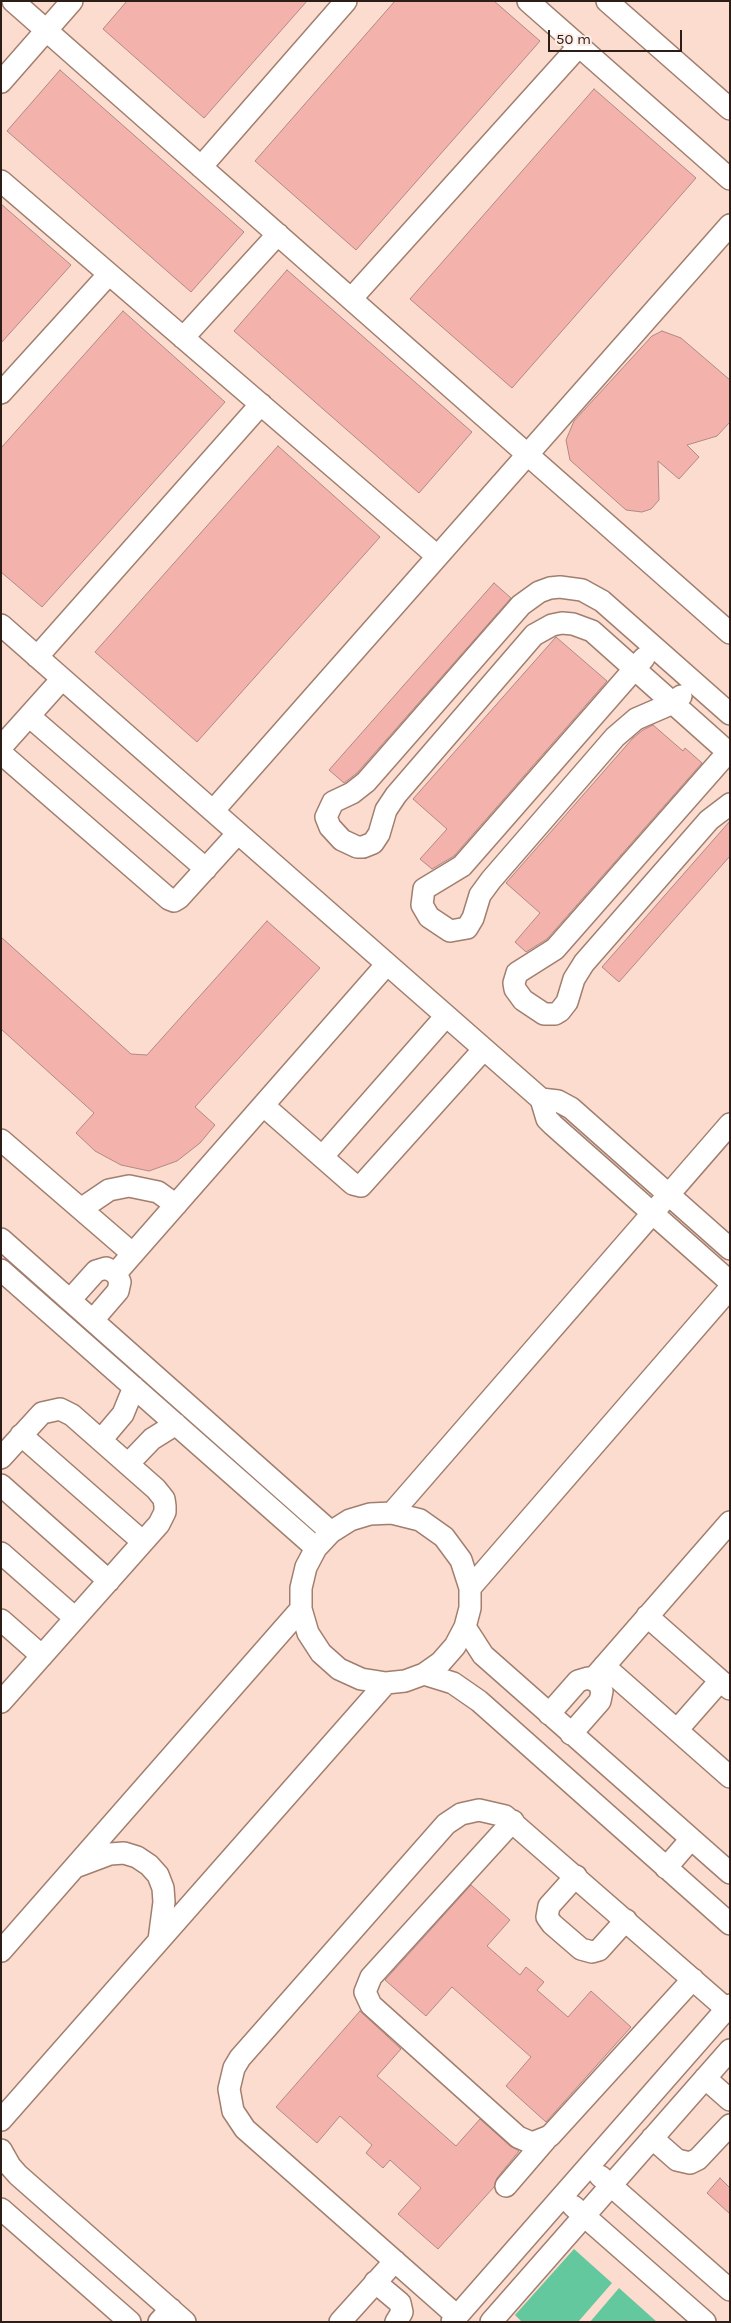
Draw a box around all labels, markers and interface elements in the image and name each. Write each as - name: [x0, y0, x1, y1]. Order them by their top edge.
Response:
- scale bar: [551, 20, 685, 52]
- text: 50 m: [556, 30, 591, 48]

